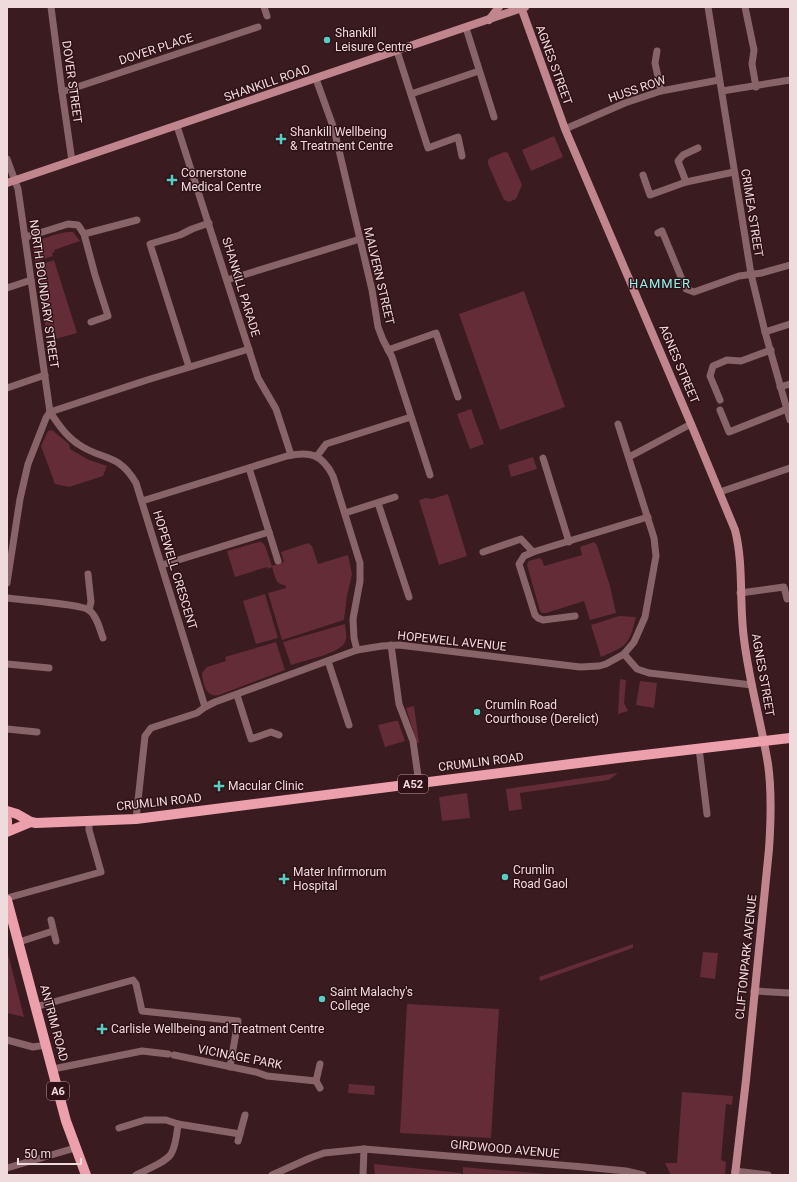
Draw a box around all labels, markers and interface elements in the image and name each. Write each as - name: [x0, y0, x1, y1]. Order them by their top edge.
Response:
- street label: AGNES STREET: [533, 23, 575, 107]
- place label: Shankill Leisure Centre: [335, 26, 412, 54]
- street label: DOVER PLACE: [117, 30, 195, 68]
- marker: Shankill Leisure Centre: [322, 35, 332, 45]
- street label: DOVER STREET: [59, 40, 85, 124]
- street label: SHANKILL ROAD: [222, 62, 312, 104]
- street label: HUSS ROW: [606, 73, 668, 105]
- place label: Shankill Wellbeing & Treatment Centre: [290, 125, 393, 153]
- marker: Shankill Wellbeing & Treatment Centre: [275, 133, 287, 145]
- place label: Cornerstone Medical Centre: [181, 166, 261, 194]
- street label: CRIMEA STREET: [738, 168, 766, 258]
- marker: Cornerstone Medical Centre: [166, 174, 178, 186]
- street label: NORTH BOUNDARY STREET: [27, 219, 61, 369]
- street label: MALVERN STREET: [361, 226, 397, 326]
- street label: SHANKILL PARADE: [219, 236, 263, 339]
- district label: HAMMER: [629, 276, 691, 291]
- street label: AGNES STREET: [656, 323, 702, 405]
- street label: HOPEWELL CRESCENT: [150, 509, 200, 631]
- street label: HOPEWELL AVENUE: [397, 628, 507, 654]
- street label: AGNES STREET: [749, 632, 777, 718]
- place label: Crumlin Road Courthouse (Derelict): [485, 698, 599, 726]
- marker: Crumlin Road Courthouse (Derelict): [472, 707, 482, 717]
- street label: CRUMLIN ROAD: [437, 750, 525, 774]
- road number: A52: [398, 775, 428, 793]
- place label: Macular Clinic: [228, 779, 304, 793]
- marker: Macular Clinic: [213, 780, 225, 792]
- street label: CRUMLIN ROAD: [116, 791, 203, 813]
- place label: Crumlin Road Gaol: [513, 863, 568, 891]
- place label: Mater Infirmorum Hospital: [293, 865, 387, 893]
- marker: Crumlin Road Gaol: [500, 872, 510, 882]
- marker: Mater Infirmorum Hospital: [278, 873, 290, 885]
- street label: CLIFTONPARK AVENUE: [732, 894, 760, 1020]
- street label: ANTRIM ROAD: [37, 983, 71, 1063]
- place label: Saint Malachy's College: [330, 985, 413, 1013]
- marker: Saint Malachy's College: [317, 994, 327, 1004]
- place label: Carlisle Wellbeing and Treatment Centre: [111, 1022, 324, 1036]
- marker: Carlisle Wellbeing and Treatment Centre: [96, 1023, 108, 1035]
- street label: VICINAGE PARK: [197, 1042, 284, 1072]
- road number: A6: [47, 1082, 69, 1100]
- street label: GIRDWOOD AVENUE: [450, 1137, 560, 1161]
- scale bar: [18, 1140, 81, 1166]
- text: 50 m: [24, 1147, 51, 1161]

